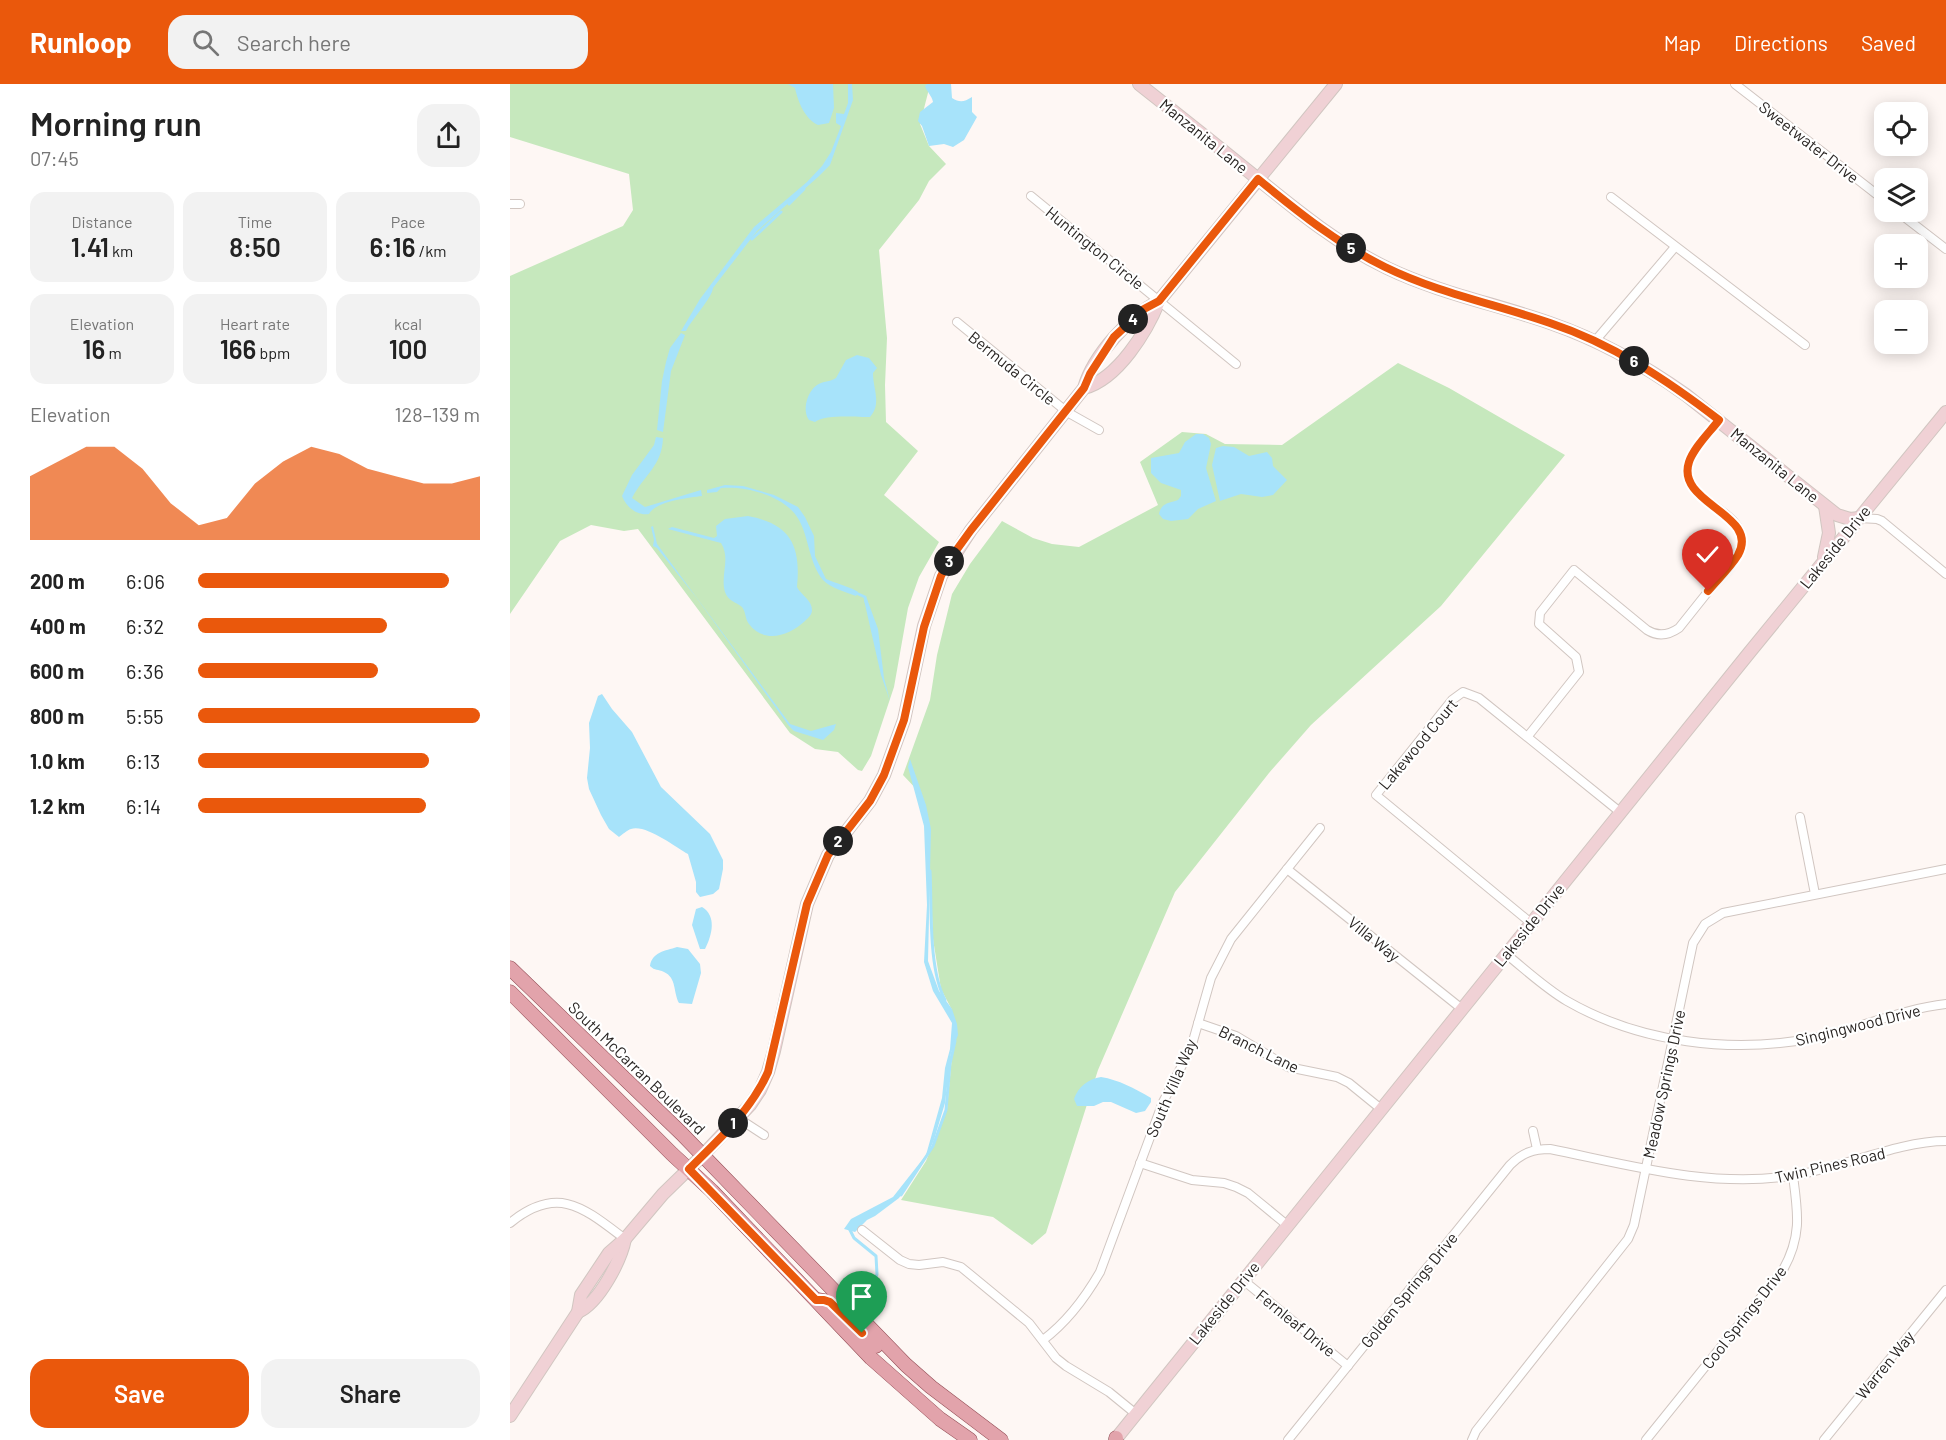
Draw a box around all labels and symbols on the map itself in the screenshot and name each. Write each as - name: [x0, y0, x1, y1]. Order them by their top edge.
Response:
- street label: Manzanita Lane: [1156, 94, 1252, 177]
- street label: Sweetwater Drive: [1756, 97, 1863, 187]
- street label: Huntington Circle: [1042, 202, 1148, 293]
- pin: 5: [1336, 233, 1366, 263]
- pin: 4: [1118, 304, 1148, 334]
- street label: Bermuda Circle: [965, 327, 1060, 408]
- pin: 6: [1619, 346, 1649, 376]
- street label: Manzanita Lane: [1727, 423, 1823, 506]
- street label: Lakeside Drive: [1795, 501, 1874, 592]
- pin: [1682, 529, 1733, 591]
- pin: 3: [934, 546, 964, 576]
- street label: Lakewood Court: [1374, 694, 1461, 793]
- pin: 2: [823, 826, 853, 856]
- street label: Lakeside Drive: [1489, 879, 1568, 970]
- street label: Villa Way: [1345, 912, 1404, 966]
- street label: South McCarran Boulevard: [565, 997, 710, 1138]
- street label: Singingwood Drive: [1793, 1000, 1922, 1049]
- street label: Meadow Springs Drive: [1638, 1008, 1689, 1160]
- street label: Branch Lane: [1216, 1021, 1302, 1076]
- street label: South Villa Way: [1141, 1035, 1200, 1140]
- pin: 1: [718, 1108, 748, 1138]
- street label: Twin Pines Road: [1773, 1143, 1887, 1186]
- street label: Golden Springs Drive: [1356, 1228, 1461, 1351]
- street label: Lakeside Drive: [1184, 1257, 1263, 1348]
- street label: Cool Springs Drive: [1697, 1261, 1790, 1372]
- pin: [836, 1271, 887, 1333]
- street label: Fernleaf Drive: [1253, 1285, 1340, 1360]
- street label: Warren Way: [1851, 1326, 1918, 1403]

